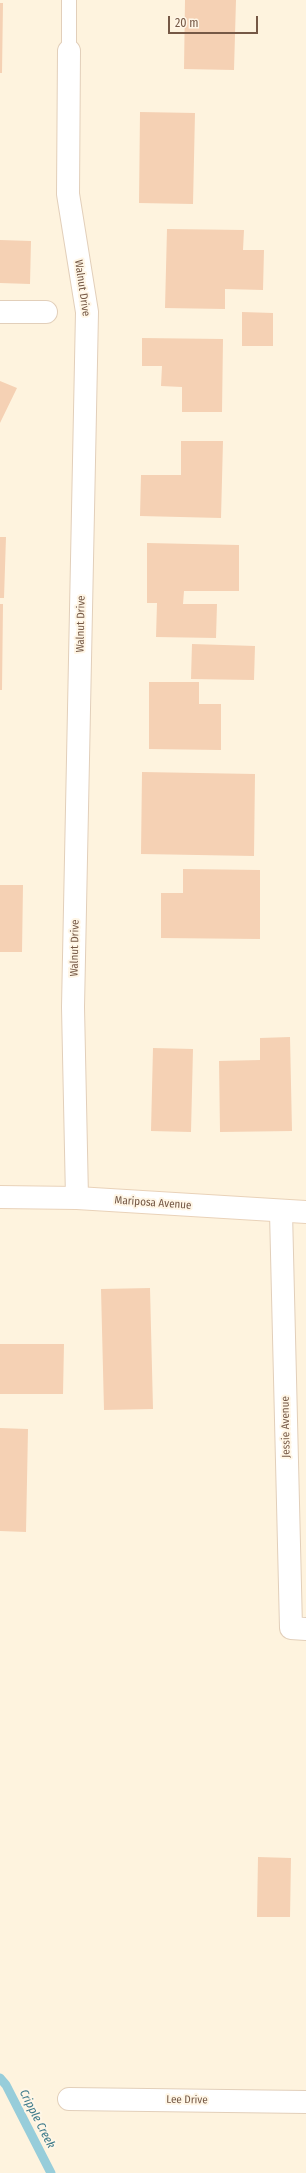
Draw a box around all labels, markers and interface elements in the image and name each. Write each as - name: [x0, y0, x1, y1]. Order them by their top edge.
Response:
- scale bar: [170, 8, 260, 34]
- text: 20 m: [175, 16, 199, 30]
- street label: Walnut Drive: [71, 259, 93, 317]
- street label: Walnut Drive: [74, 595, 88, 653]
- street label: Walnut Drive: [68, 919, 82, 977]
- street label: Mariposa Avenue: [114, 1194, 192, 1212]
- street label: Jessie Avenue: [279, 1396, 293, 1458]
- water label: Cripple Creek: [16, 2087, 58, 2151]
- street label: Lee Drive: [166, 2093, 208, 2107]

